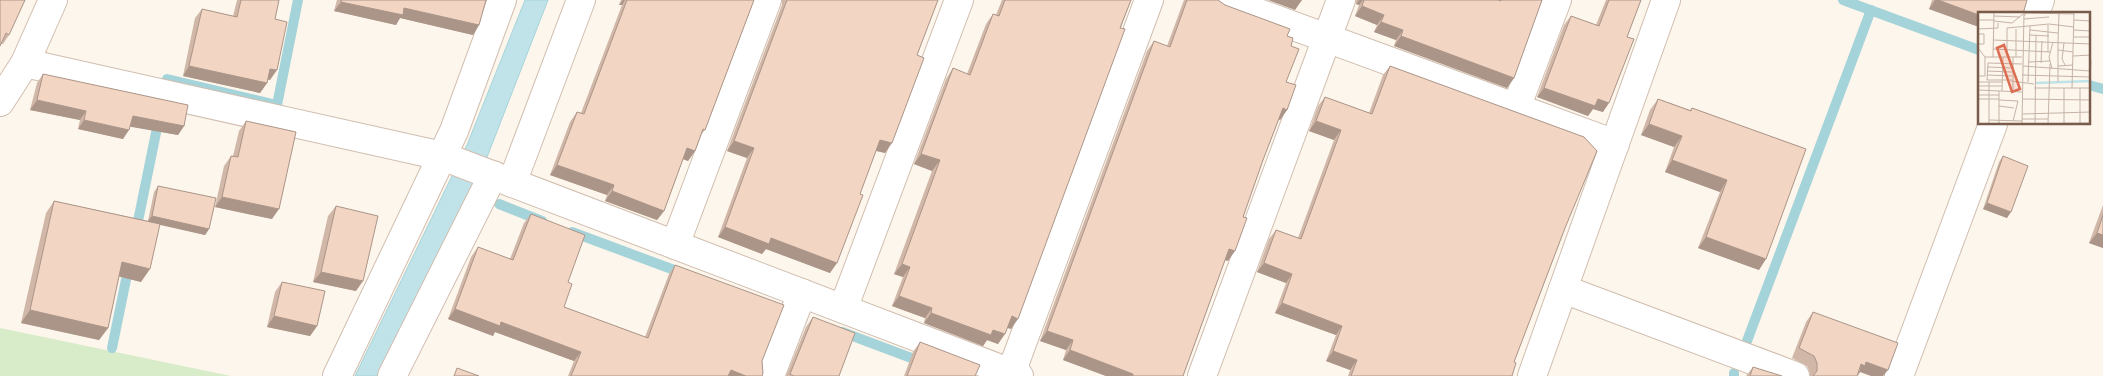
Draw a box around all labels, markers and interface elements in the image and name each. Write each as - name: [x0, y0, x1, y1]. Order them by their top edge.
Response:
- inset map: [1978, 12, 2090, 125]

